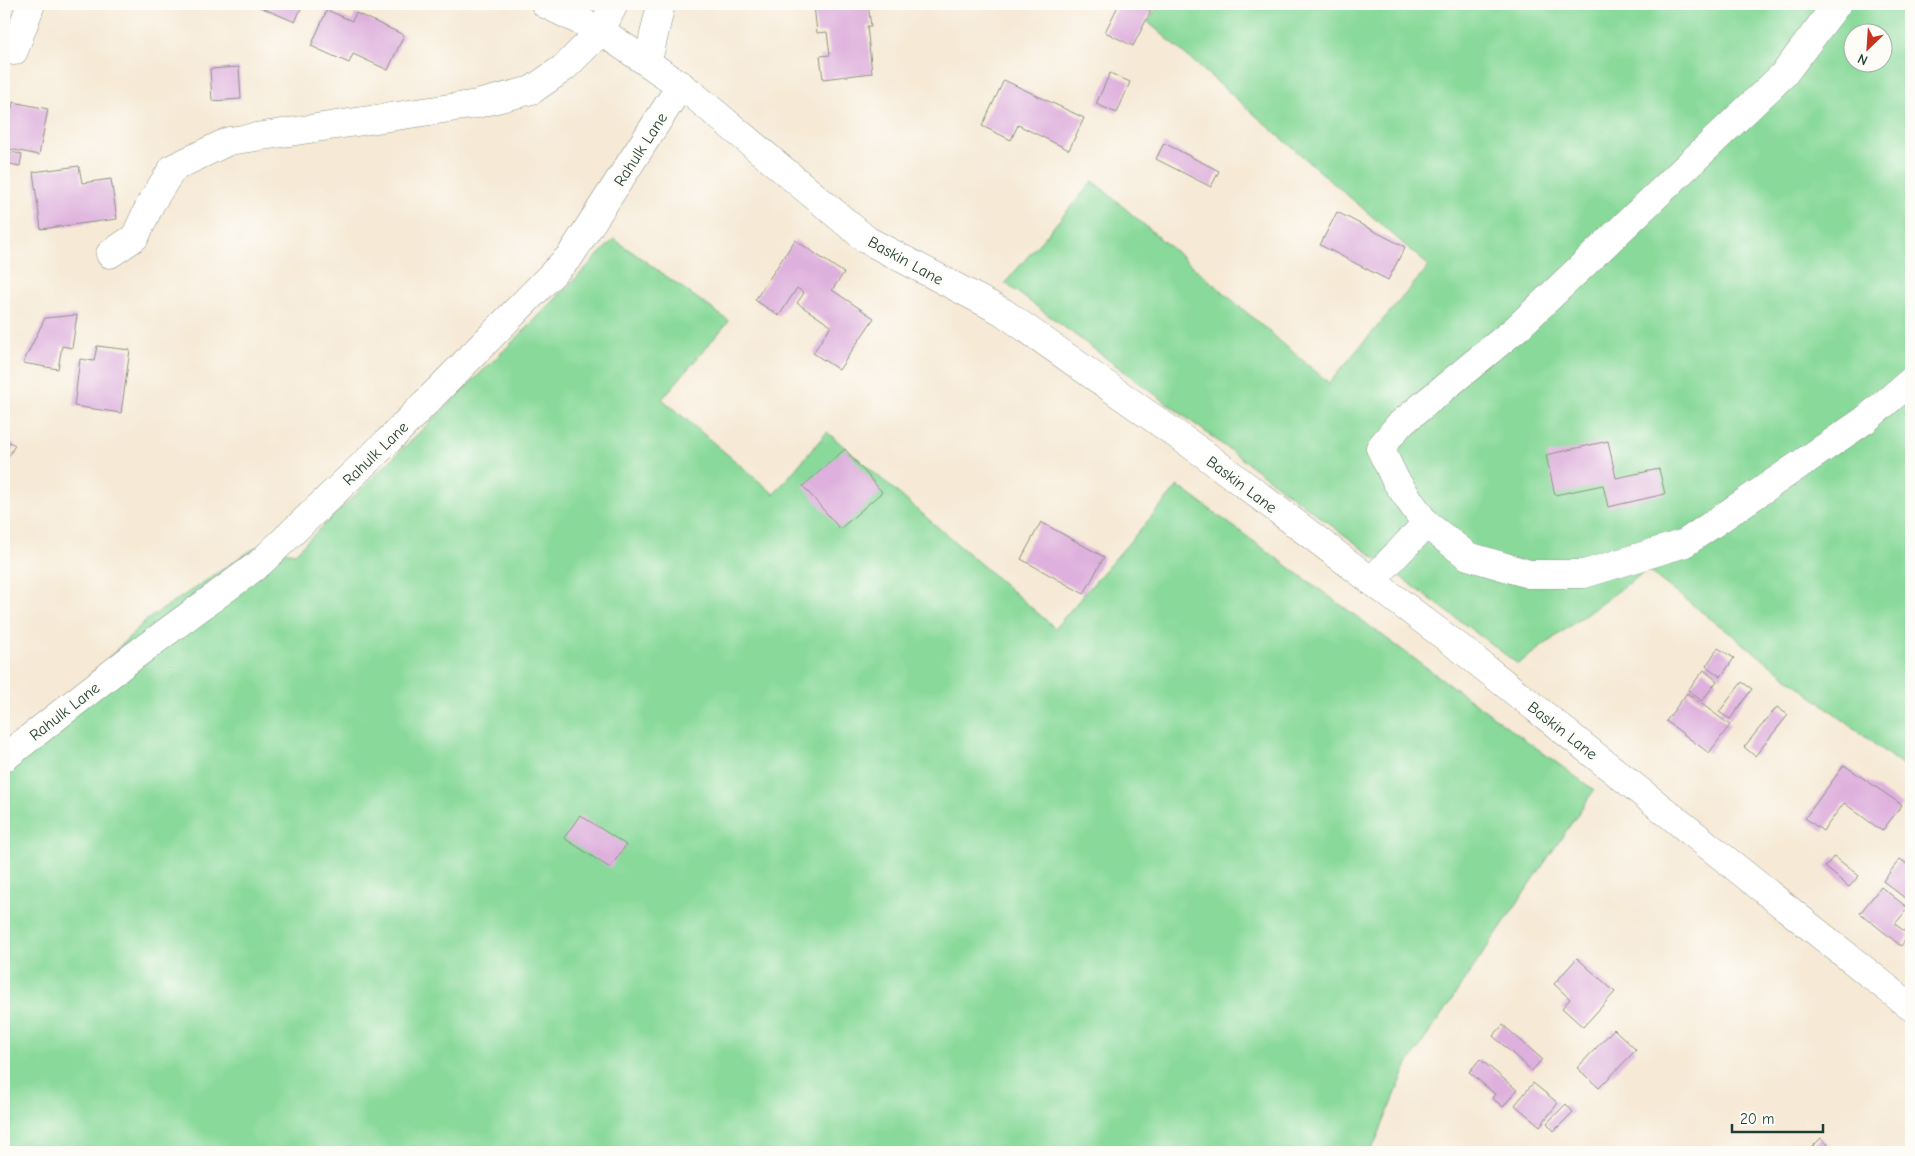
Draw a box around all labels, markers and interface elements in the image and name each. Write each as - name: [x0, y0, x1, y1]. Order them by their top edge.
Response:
- north arrow: [1842, 22, 1892, 72]
- text: N: [1855, 50, 1870, 69]
- street label: Rahulk Lane: [610, 110, 671, 190]
- street label: Baskin Lane: [865, 233, 946, 289]
- street label: Rahulk Lane: [339, 418, 412, 489]
- street label: Baskin Lane: [1203, 453, 1280, 517]
- street label: Rahulk Lane: [26, 679, 103, 745]
- street label: Baskin Lane: [1524, 698, 1601, 764]
- scale bar: [1732, 1101, 1824, 1133]
- text: 20 m: [1740, 1110, 1774, 1128]

